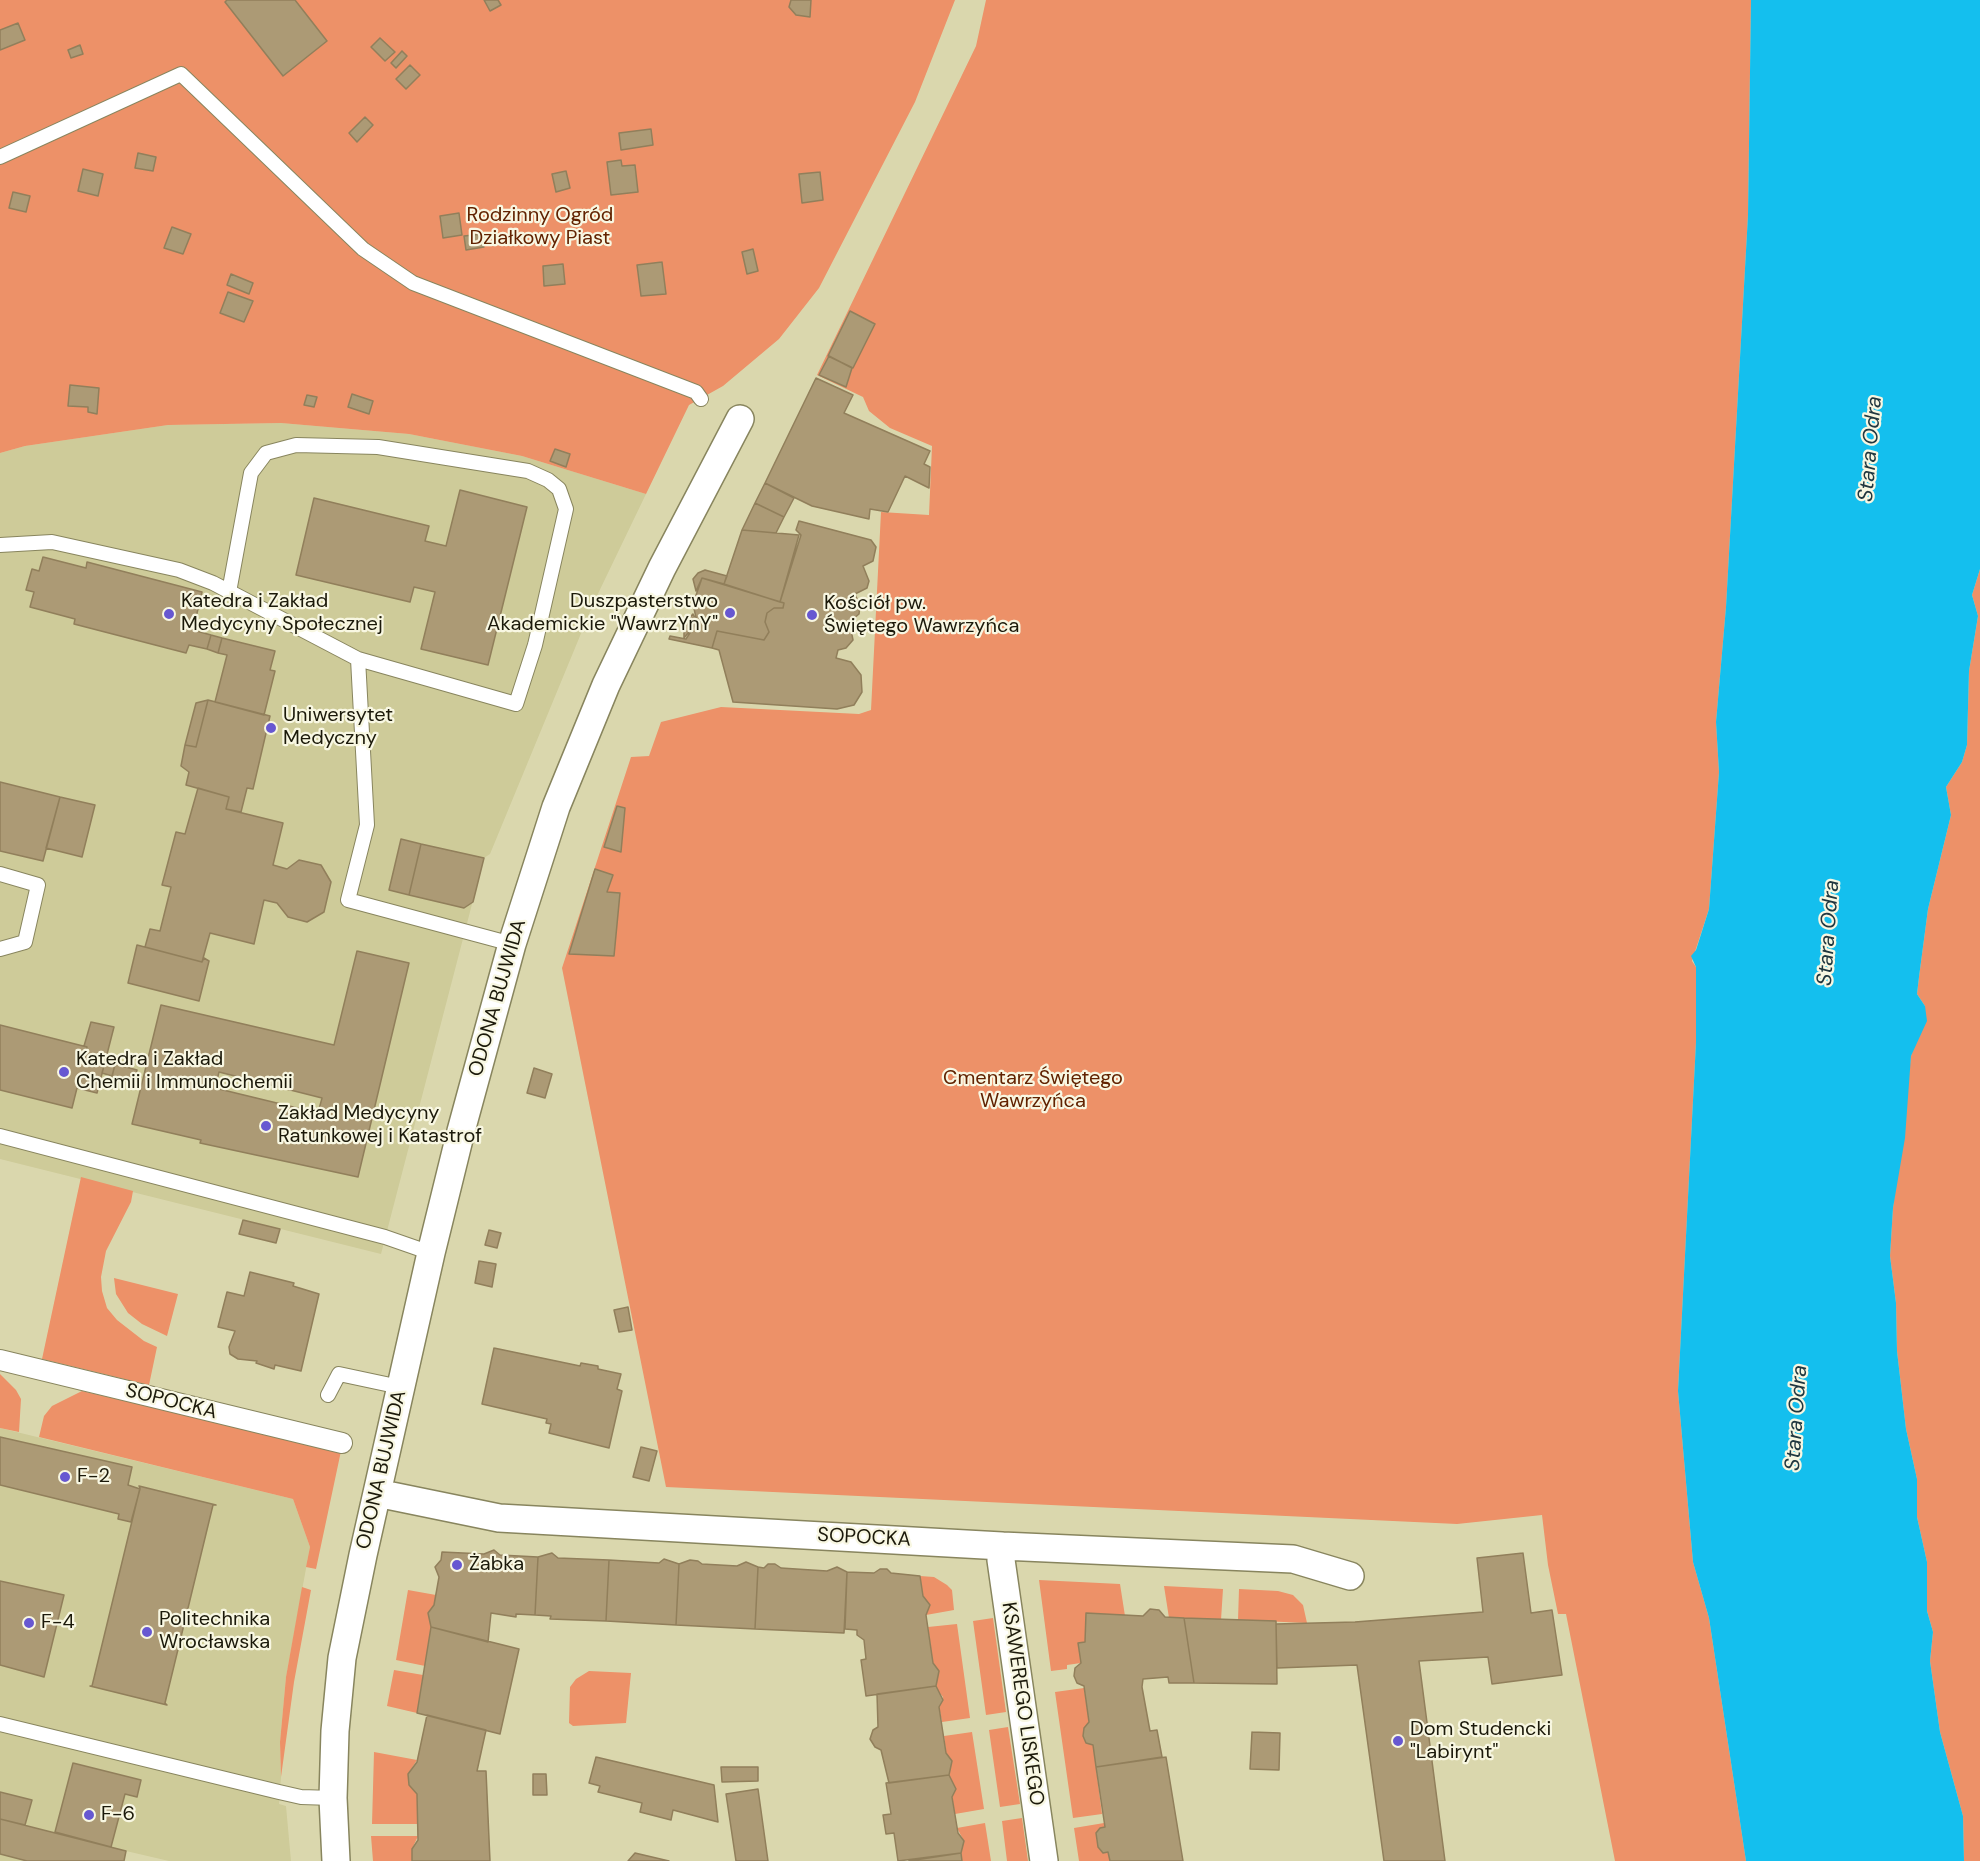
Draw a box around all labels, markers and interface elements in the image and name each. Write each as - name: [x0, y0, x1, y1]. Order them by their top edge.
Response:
- park label: Rodzinny Ogród Działkowy Piast: [467, 204, 613, 251]
- water label: Stara Odra: [1854, 395, 1888, 503]
- place label: Katedra i Zakład Medycyny Społecznej: [181, 590, 383, 637]
- place label: Duszpasterstwo Akademickie "WawrzYnY": [487, 590, 718, 637]
- place label: Kościół pw. Świętego Wawrzyńca: [824, 592, 1019, 639]
- marker: Duszpasterstwo Akademickie "WawrzYnY": [723, 606, 737, 620]
- marker: Katedra i Zakład Medycyny Społecznej: [162, 607, 176, 621]
- marker: Kościół pw. Świętego Wawrzyńca: [805, 608, 819, 622]
- place label: Uniwersytet Medyczny: [283, 704, 393, 751]
- marker: Uniwersytet Medyczny: [264, 721, 278, 735]
- water label: Stara Odra: [1813, 879, 1845, 987]
- street label: ODONA BUJWIDA: [464, 917, 532, 1079]
- place label: Katedra i Zakład Chemii i Immunochemii: [76, 1048, 293, 1095]
- marker: Katedra i Zakład Chemii i Immunochemii: [57, 1065, 71, 1079]
- park label: Cmentarz Świętego Wawrzyńca: [943, 1067, 1123, 1114]
- place label: Zakład Medycyny Ratunkowej i Katastrof: [278, 1102, 482, 1149]
- marker: Zakład Medycyny Ratunkowej i Katastrof: [259, 1119, 273, 1133]
- water label: Stara Odra: [1781, 1364, 1813, 1472]
- street label: SOPOCKA: [123, 1379, 219, 1425]
- street label: ODONA BUJWIDA: [352, 1388, 412, 1552]
- place label: F-2: [77, 1465, 110, 1489]
- marker: F-2: [58, 1470, 72, 1484]
- street label: SOPOCKA: [817, 1524, 911, 1552]
- place label: Żabka: [469, 1553, 524, 1577]
- marker: Żabka: [450, 1558, 464, 1572]
- street label: KSAWEREGO LISKEGO: [996, 1601, 1048, 1807]
- place label: Politechnika Wrocławska: [159, 1608, 270, 1655]
- place label: F-4: [41, 1611, 75, 1635]
- marker: F-4: [22, 1616, 36, 1630]
- marker: Politechnika Wrocławska: [140, 1625, 154, 1639]
- place label: Dom Studencki "Labirynt": [1410, 1718, 1551, 1765]
- marker: Dom Studencki "Labirynt": [1391, 1734, 1405, 1748]
- place label: F-6: [101, 1803, 135, 1827]
- marker: F-6: [82, 1808, 96, 1822]

